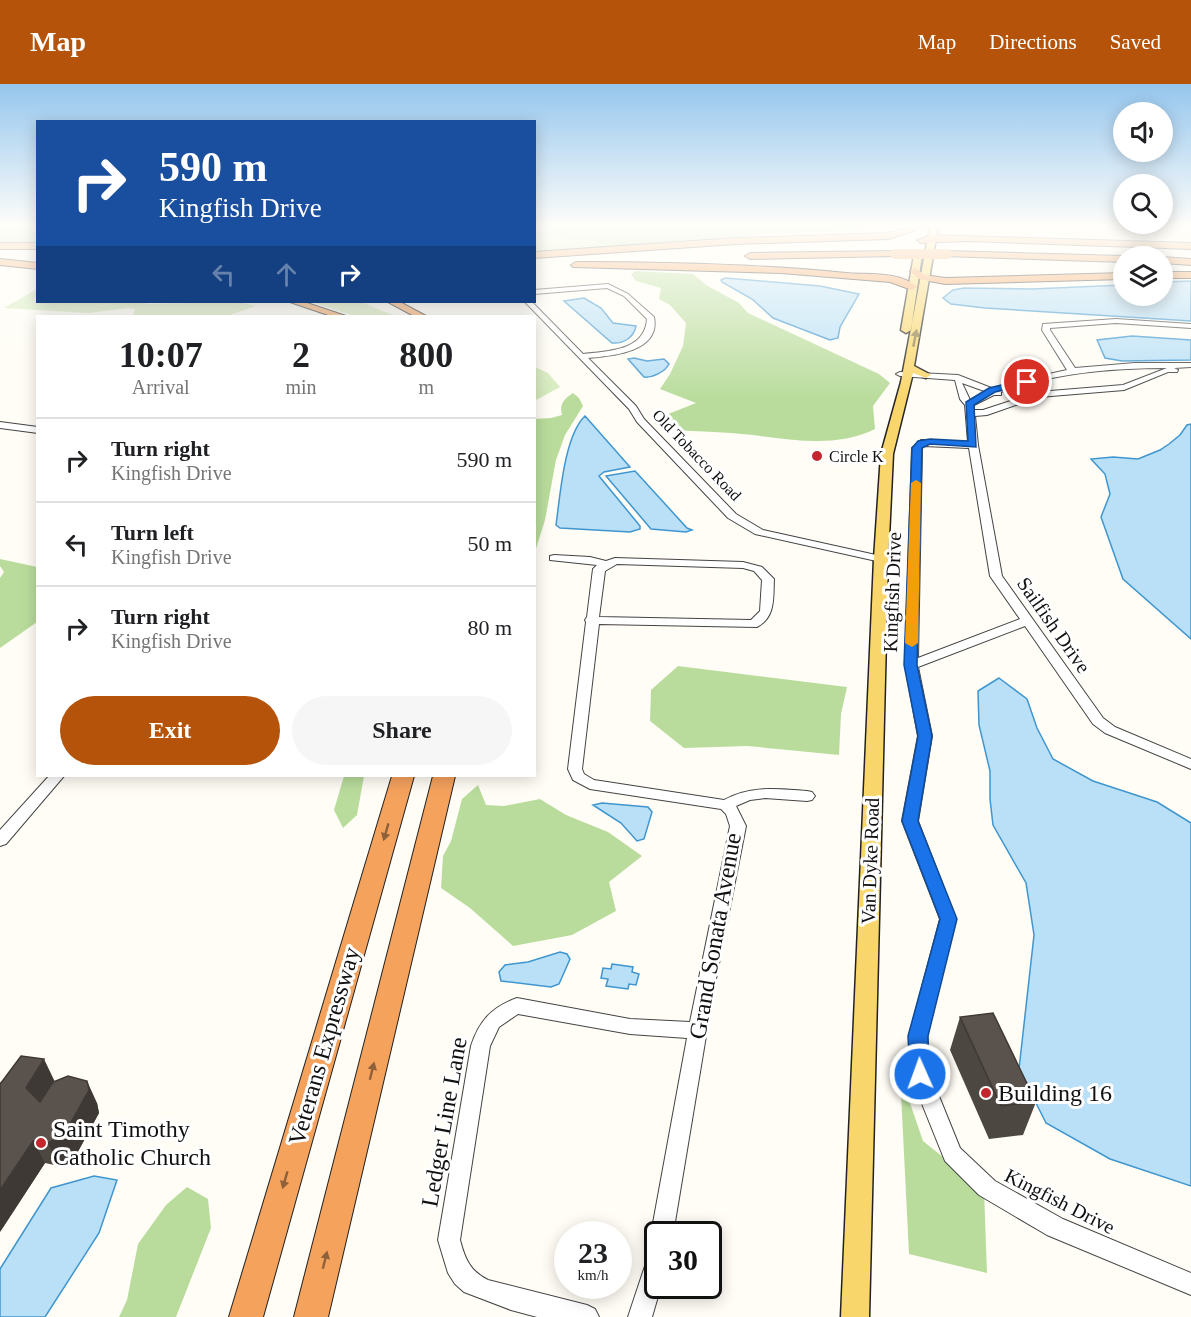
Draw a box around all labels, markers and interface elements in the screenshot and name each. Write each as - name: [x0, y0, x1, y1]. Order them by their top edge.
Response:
- text: Map: [30, 26, 86, 57]
- text: Map: [918, 30, 956, 54]
- text: Directions: [989, 30, 1077, 54]
- text: Saved: [1110, 30, 1161, 54]
- map controls: [1113, 102, 1173, 306]
- button: sound: [1113, 102, 1173, 162]
- icon: right: [60, 144, 138, 222]
- text: 590 m: [159, 144, 268, 190]
- button: search: [1113, 174, 1173, 234]
- text: Kingfish Drive: [159, 193, 322, 223]
- button: layers: [1113, 246, 1173, 306]
- icon: left: [207, 258, 240, 291]
- icon: ahead: [270, 258, 303, 291]
- icon: right: [333, 258, 366, 291]
- one-way arrow: [911, 328, 920, 347]
- text: 10:07: [119, 335, 203, 375]
- text: 2: [292, 335, 310, 375]
- text: 800: [399, 335, 453, 375]
- pin: [1001, 356, 1052, 407]
- icon: arrive: [1010, 365, 1043, 398]
- text: Arrival: [132, 376, 190, 398]
- text: min: [285, 376, 317, 398]
- text: m: [419, 376, 434, 398]
- street label: Old Tobacco Road: [649, 406, 745, 504]
- text: Turn right: [111, 436, 210, 461]
- icon: right: [60, 444, 93, 477]
- text: 590 m: [456, 447, 512, 472]
- place label: Circle K: [829, 448, 884, 465]
- marker: Circle K: [810, 449, 824, 463]
- text: Kingfish Drive: [111, 462, 232, 484]
- text: Turn left: [111, 520, 194, 545]
- icon: left: [60, 528, 93, 561]
- text: 50 m: [467, 531, 512, 556]
- street label: Kingfish Drive: [879, 531, 906, 653]
- text: Kingfish Drive: [111, 546, 232, 568]
- street label: Sailfish Drive: [1013, 573, 1095, 677]
- text: Turn right: [111, 604, 210, 629]
- icon: right: [60, 612, 93, 645]
- text: 80 m: [467, 615, 512, 640]
- text: Kingfish Drive: [111, 630, 232, 652]
- button: Exit: [60, 696, 280, 765]
- button: Share: [292, 696, 512, 765]
- street label: Van Dyke Road: [857, 797, 884, 925]
- one-way arrow: [381, 823, 390, 841]
- street label: Grand Sonata Avenue: [684, 831, 746, 1041]
- street label: Veterans Expressway: [283, 944, 365, 1148]
- street label: Ledger Line Lane: [416, 1035, 472, 1209]
- position arrow: [888, 1042, 952, 1106]
- one-way arrow: [367, 1062, 377, 1080]
- place label: Building 16: [998, 1080, 1112, 1106]
- marker: Building 16: [979, 1086, 993, 1100]
- place label: Saint Timothy Catholic Church: [53, 1116, 211, 1170]
- marker: Saint Timothy Catholic Church: [34, 1136, 48, 1150]
- street label: Kingfish Drive: [1001, 1164, 1119, 1239]
- one-way arrow: [280, 1171, 290, 1189]
- speed limit sign: 30: [644, 1221, 722, 1299]
- text: 23: [578, 1236, 608, 1269]
- one-way arrow: [321, 1251, 331, 1269]
- text: km/h: [578, 1267, 608, 1283]

